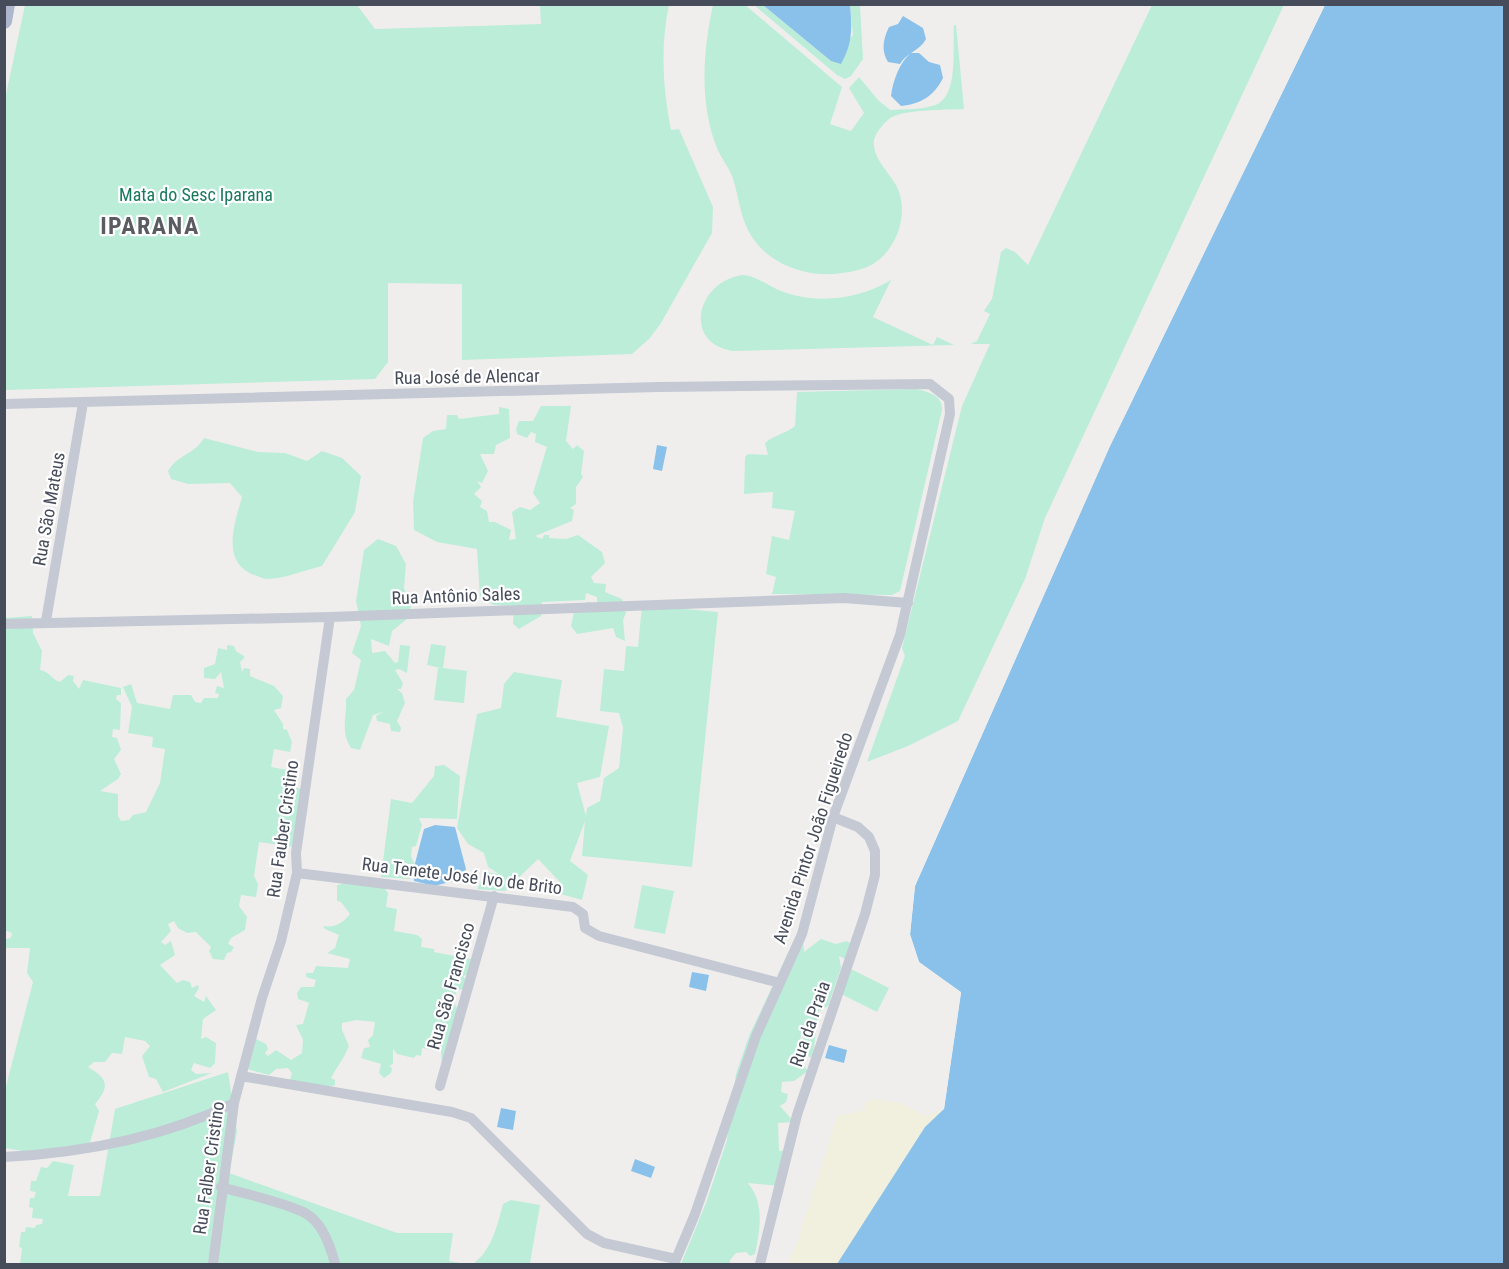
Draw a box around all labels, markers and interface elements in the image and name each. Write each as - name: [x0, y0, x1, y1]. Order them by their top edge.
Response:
- park label: Mata do Sesc Iparana: [119, 184, 273, 205]
- district label: IPARANA: [100, 212, 200, 240]
- street label: Rua José de Alencar: [394, 365, 540, 388]
- street label: Rua São Mateus: [28, 450, 69, 567]
- street label: Rua Antônio Sales: [391, 583, 521, 608]
- street label: Avenida Pintor João Figueiredo: [768, 729, 857, 946]
- street label: Rua Fauber Cristino: [262, 759, 303, 899]
- street label: Rua Tenete José Ivo de Brito: [361, 853, 563, 898]
- street label: Rua São Francisco: [422, 920, 479, 1052]
- street label: Rua da Praia: [785, 978, 834, 1069]
- street label: Rua Falber Cristino: [189, 1100, 228, 1236]

